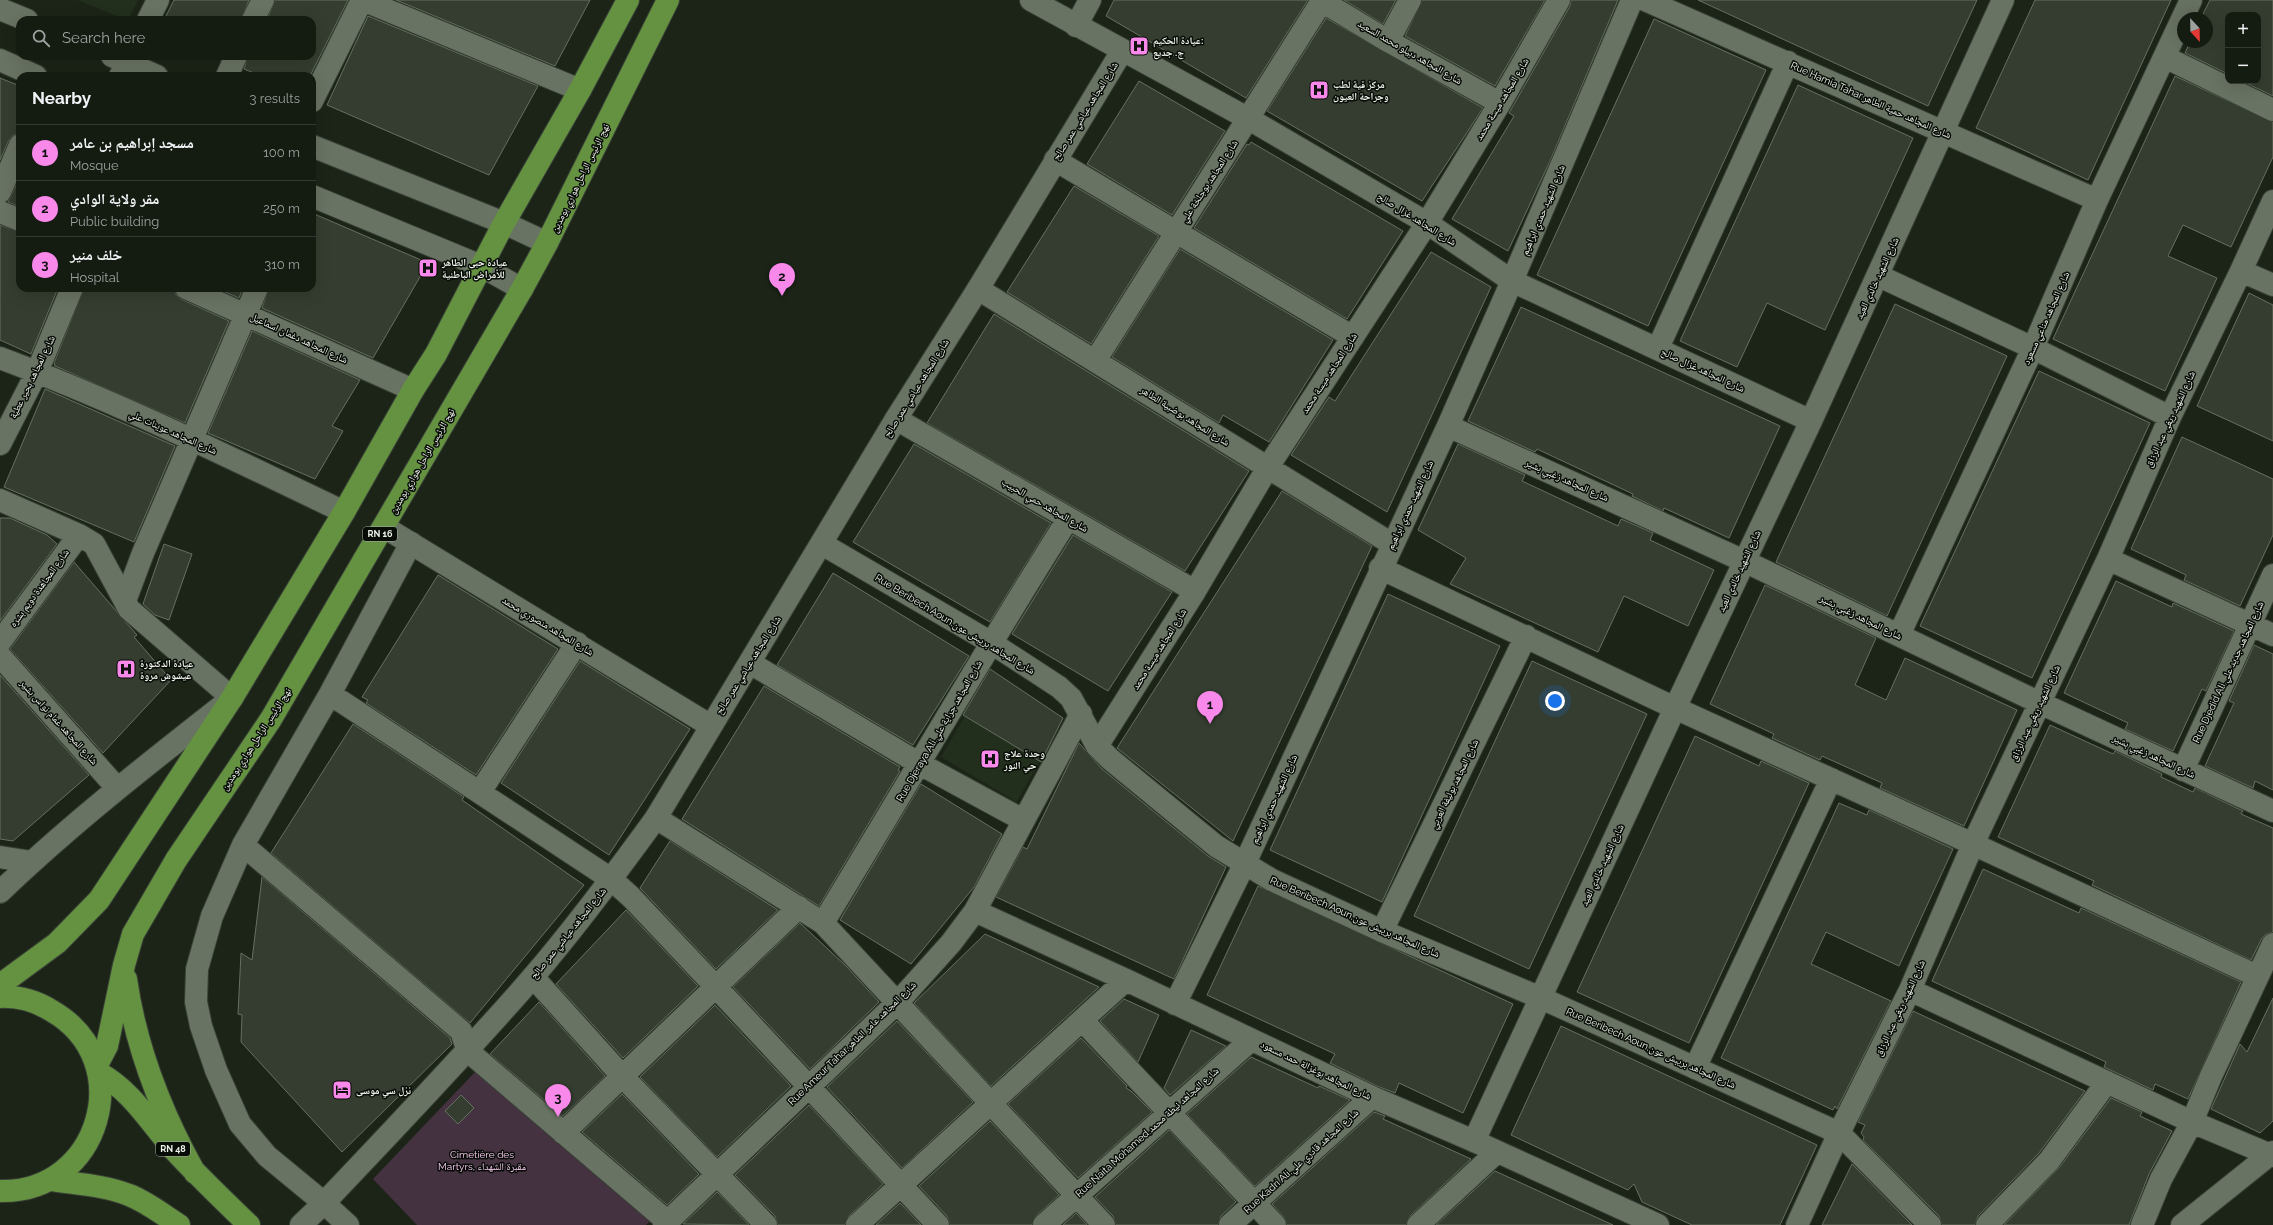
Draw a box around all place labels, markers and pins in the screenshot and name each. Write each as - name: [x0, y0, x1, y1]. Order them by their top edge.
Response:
- hospital icon: عيادة الحكيم: ج. جديع: [1128, 35, 1150, 57]
- place label: عيادة الحكيم: ج. جديع: [1153, 35, 1204, 60]
- hospital icon: مركز قية لطب وجراحة العيون: [1308, 79, 1330, 101]
- place label: مركز قية لطب وجراحة العيون: [1333, 79, 1389, 103]
- hospital icon: عيادة حبى الطاهر للأمراض الباطنية: [417, 257, 439, 279]
- place label: عيادة حبى الطاهر للأمراض الباطنية: [441, 257, 507, 281]
- pin: 2: [769, 263, 795, 296]
- hospital icon: عيادة الدكتورة عيشوش مروة: [115, 658, 137, 680]
- place label: عيادة الدكتورة عيشوش مروة: [140, 658, 193, 682]
- pin: 1: [1197, 691, 1223, 724]
- hospital icon: وحدة علاج حي النور: [979, 748, 1001, 770]
- place label: وحدة علاج حي النور: [1003, 748, 1045, 773]
- hotel icon: نزل سي موسى: [331, 1079, 353, 1101]
- pin: 3: [545, 1084, 571, 1117]
- place label: نزل سي موسى: [356, 1085, 411, 1098]

